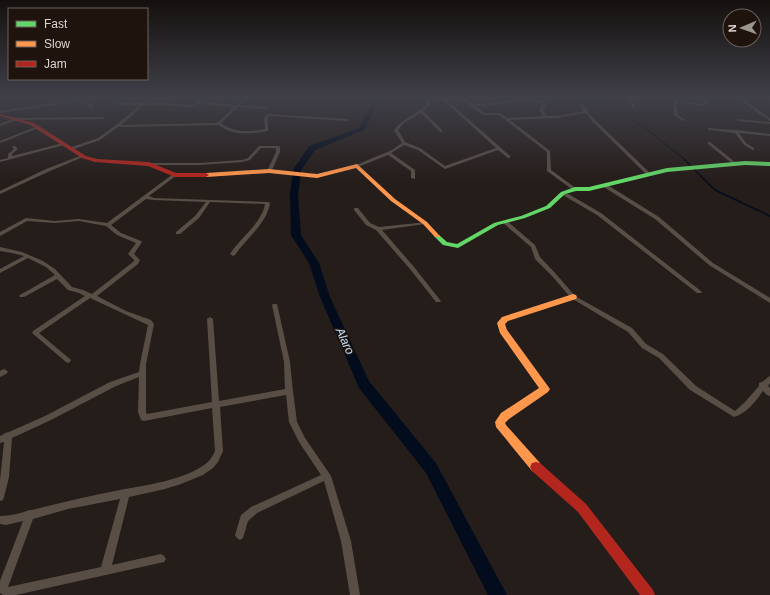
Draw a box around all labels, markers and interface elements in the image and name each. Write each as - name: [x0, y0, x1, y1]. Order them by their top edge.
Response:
- legend: [8, 8, 148, 80]
- north arrow: [722, 8, 762, 48]
- text: Fast: [44, 17, 68, 31]
- text: N: [726, 24, 738, 33]
- text: Slow: [44, 37, 70, 51]
- text: Jam: [44, 57, 67, 71]
- water label: Alaro: [332, 324, 357, 357]

